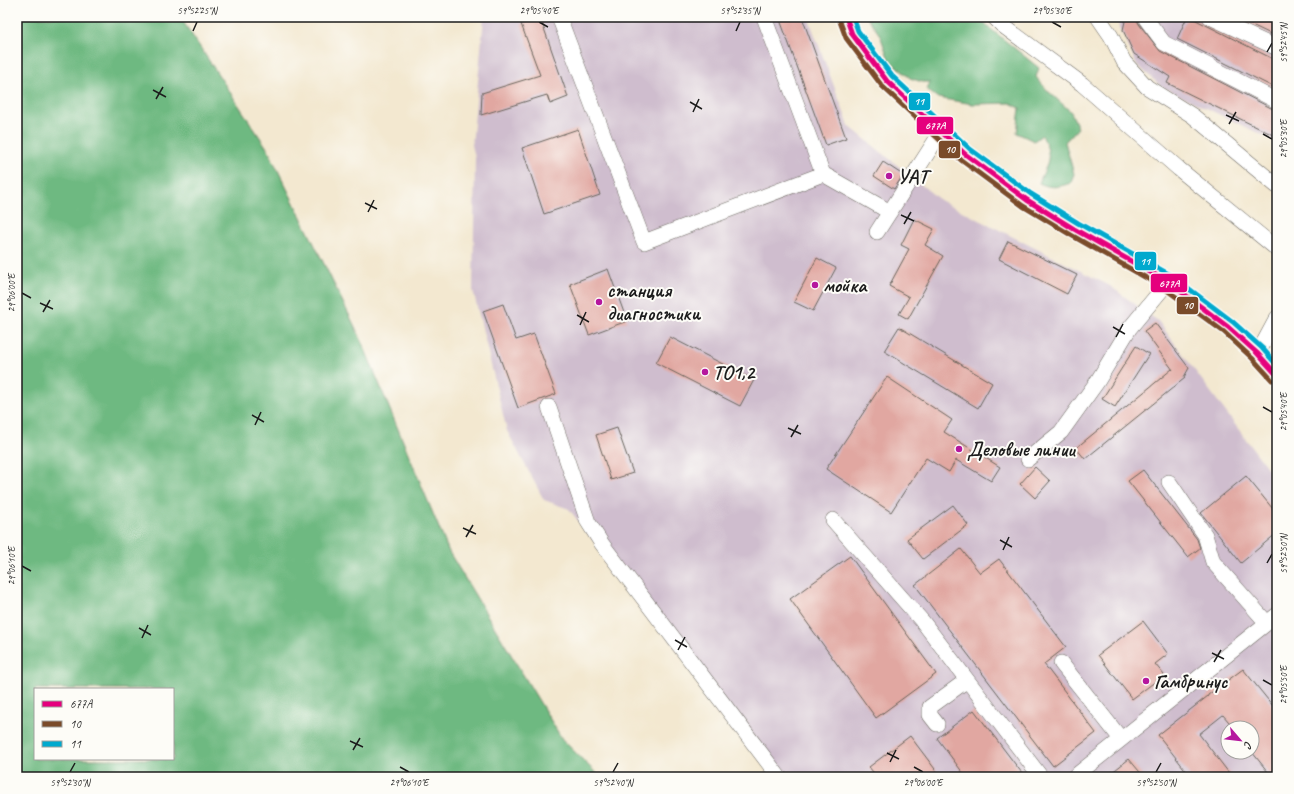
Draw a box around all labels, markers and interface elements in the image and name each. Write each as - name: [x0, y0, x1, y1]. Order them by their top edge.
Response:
- text: 59°52'25"N: [177, 4, 219, 17]
- text: 29°05'40"E: [520, 4, 560, 17]
- text: 59°52'35"N: [720, 4, 762, 17]
- text: 29°05'30"E: [1033, 4, 1073, 17]
- text: 59°52'45"N: [1277, 21, 1290, 63]
- line badge: 11: [908, 92, 931, 111]
- text: 11: [914, 94, 925, 108]
- line badge: 677А: [916, 116, 954, 135]
- text: 677А: [925, 118, 947, 132]
- text: 29°05'30"E: [1277, 118, 1290, 158]
- line badge: 10: [938, 140, 961, 159]
- text: 10: [945, 142, 956, 156]
- place label: УАТ: [897, 164, 933, 189]
- marker: УАТ: [884, 171, 894, 181]
- line badge: 11: [1134, 251, 1157, 271]
- text: 11: [1140, 254, 1151, 268]
- text: 29°06'00"E: [5, 272, 18, 312]
- place label: мойка: [823, 273, 868, 298]
- line badge: 677А: [1150, 273, 1188, 293]
- text: 677А: [1159, 276, 1181, 290]
- place label: станция диагностики: [607, 278, 702, 326]
- marker: мойка: [810, 280, 820, 290]
- line badge: 10: [1176, 296, 1199, 315]
- marker: станция диагностики: [594, 297, 604, 307]
- text: 10: [1183, 298, 1194, 312]
- place label: ТО1,2: [713, 360, 756, 385]
- marker: ТО1,2: [700, 367, 710, 377]
- text: 29°05'40"E: [1277, 391, 1290, 431]
- place label: Деловые линии: [967, 437, 1076, 462]
- marker: Деловые линии: [954, 444, 964, 454]
- text: 59°52'50"N: [1277, 532, 1290, 574]
- text: 29°06'10"E: [5, 545, 18, 585]
- text: 29°05'50"E: [1277, 664, 1290, 704]
- place label: Гамбринус: [1154, 669, 1229, 694]
- marker: Гамбринус: [1141, 676, 1151, 686]
- legend: [34, 688, 174, 760]
- text: 677А: [70, 696, 93, 712]
- text: 10: [70, 716, 82, 732]
- north arrow: [1220, 720, 1260, 760]
- text: 11: [70, 736, 81, 752]
- text: С: [1241, 739, 1256, 752]
- text: 59°52'30"N: [50, 776, 92, 789]
- text: 29°06'10"E: [390, 776, 430, 789]
- text: 59°52'40"N: [593, 776, 635, 789]
- text: 29°06'00"E: [904, 776, 944, 789]
- text: 59°52'50"N: [1136, 776, 1178, 789]

